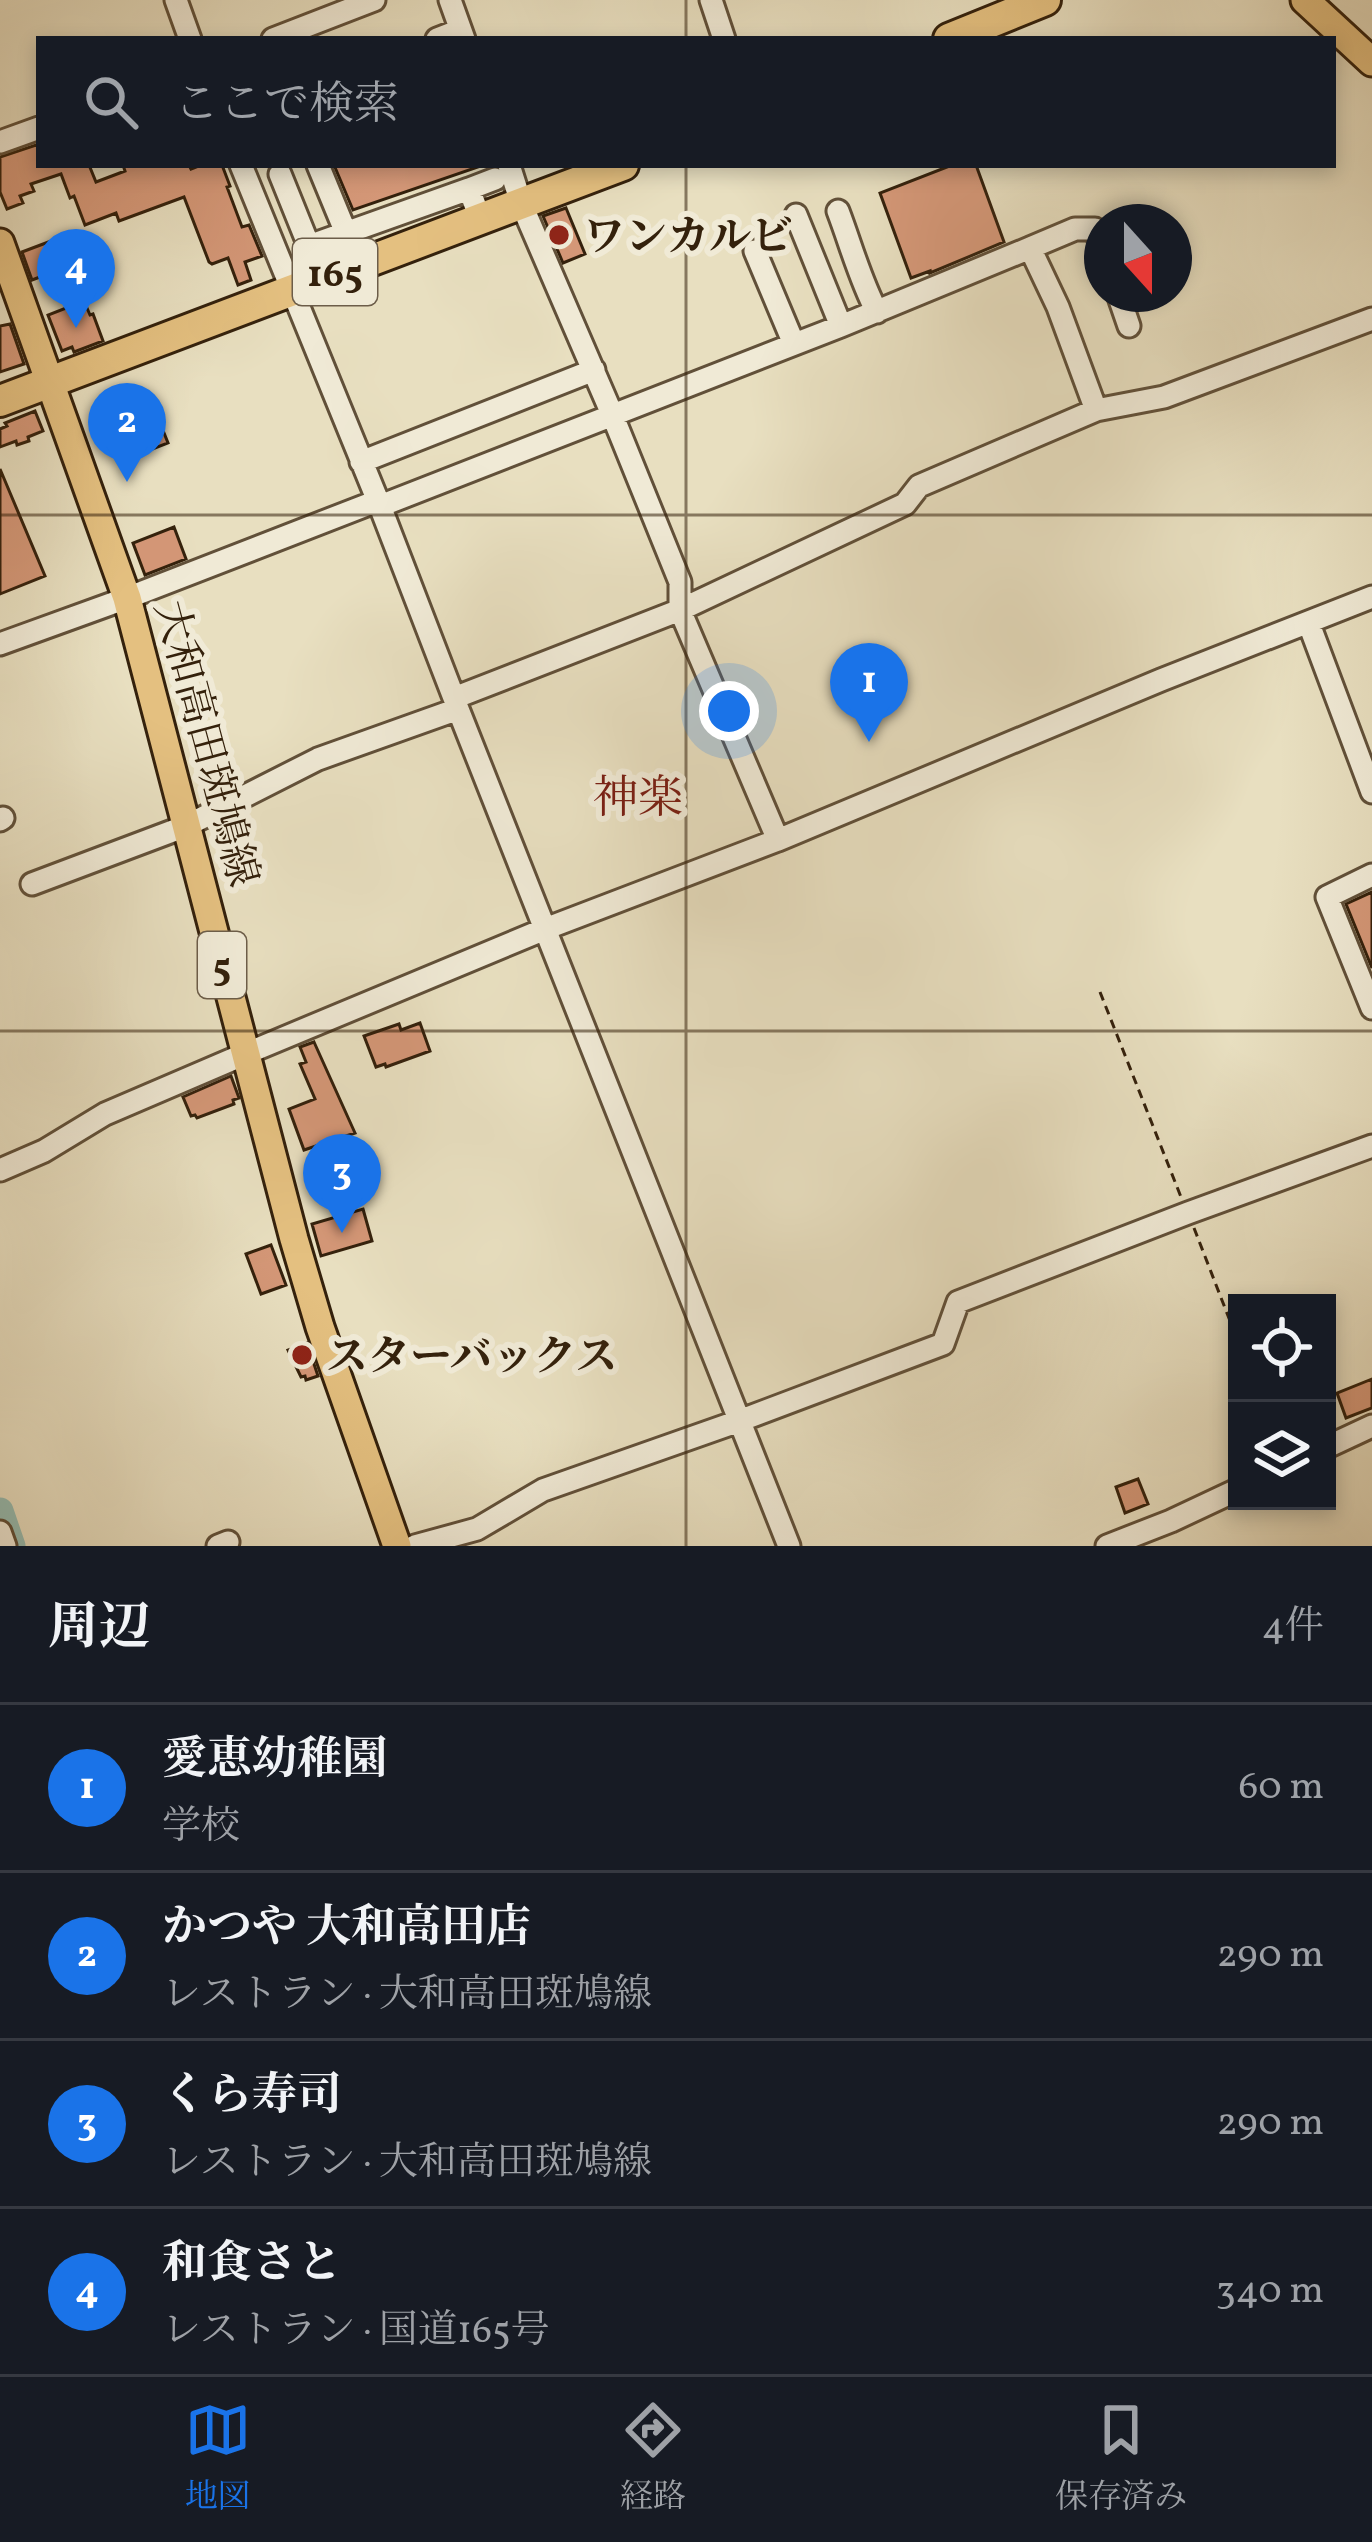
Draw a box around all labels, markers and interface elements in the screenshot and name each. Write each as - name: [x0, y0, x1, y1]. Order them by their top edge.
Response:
- search box: [36, 36, 1336, 168]
- icon: search: [78, 69, 144, 135]
- text: ここで検索: [174, 75, 399, 138]
- north arrow: [1084, 204, 1192, 312]
- place label: ワンカルビ: [583, 210, 793, 269]
- marker: ワンカルビ: [546, 222, 572, 248]
- pin: 4: [37, 229, 115, 328]
- road number: 165: [293, 239, 377, 305]
- pin: 2: [88, 383, 166, 482]
- street label: 大和高田斑鳩線: [137, 595, 270, 894]
- pin: 1: [830, 643, 908, 742]
- your location: [699, 681, 759, 741]
- district label: 神楽: [593, 769, 683, 832]
- road number: 5: [198, 932, 246, 998]
- pin: 3: [303, 1134, 381, 1233]
- map controls: [1228, 1294, 1336, 1510]
- button: locate: [1228, 1294, 1336, 1402]
- place label: スターバックス: [326, 1330, 617, 1389]
- marker: スターバックス: [289, 1342, 315, 1368]
- button: layers: [1228, 1402, 1336, 1510]
- text: 周辺: [48, 1594, 150, 1665]
- text: 4件: [1262, 1601, 1324, 1655]
- text: 愛恵幼稚園: [162, 1730, 387, 1793]
- text: 1: [79, 1761, 95, 1815]
- text: 60 m: [1239, 1761, 1324, 1815]
- text: 学校: [162, 1801, 240, 1855]
- text: かつや 大和高田店: [162, 1898, 531, 1961]
- text: 2: [77, 1929, 97, 1983]
- text: 290 m: [1217, 1929, 1324, 1983]
- text: レストラン · 大和高田斑鳩線: [162, 1969, 652, 2023]
- text: くら寿司: [162, 2066, 342, 2129]
- text: 3: [77, 2097, 97, 2151]
- text: 290 m: [1217, 2097, 1324, 2151]
- text: レストラン · 大和高田斑鳩線: [162, 2137, 652, 2191]
- text: 和食さと: [162, 2234, 342, 2297]
- text: 4: [75, 2265, 99, 2319]
- text: 340 m: [1216, 2265, 1324, 2319]
- text: レストラン · 国道165号: [162, 2305, 550, 2359]
- tab: 地図: [185, 2397, 251, 2522]
- tab: 経路: [620, 2397, 686, 2522]
- tab: 保存済み: [1055, 2397, 1187, 2522]

